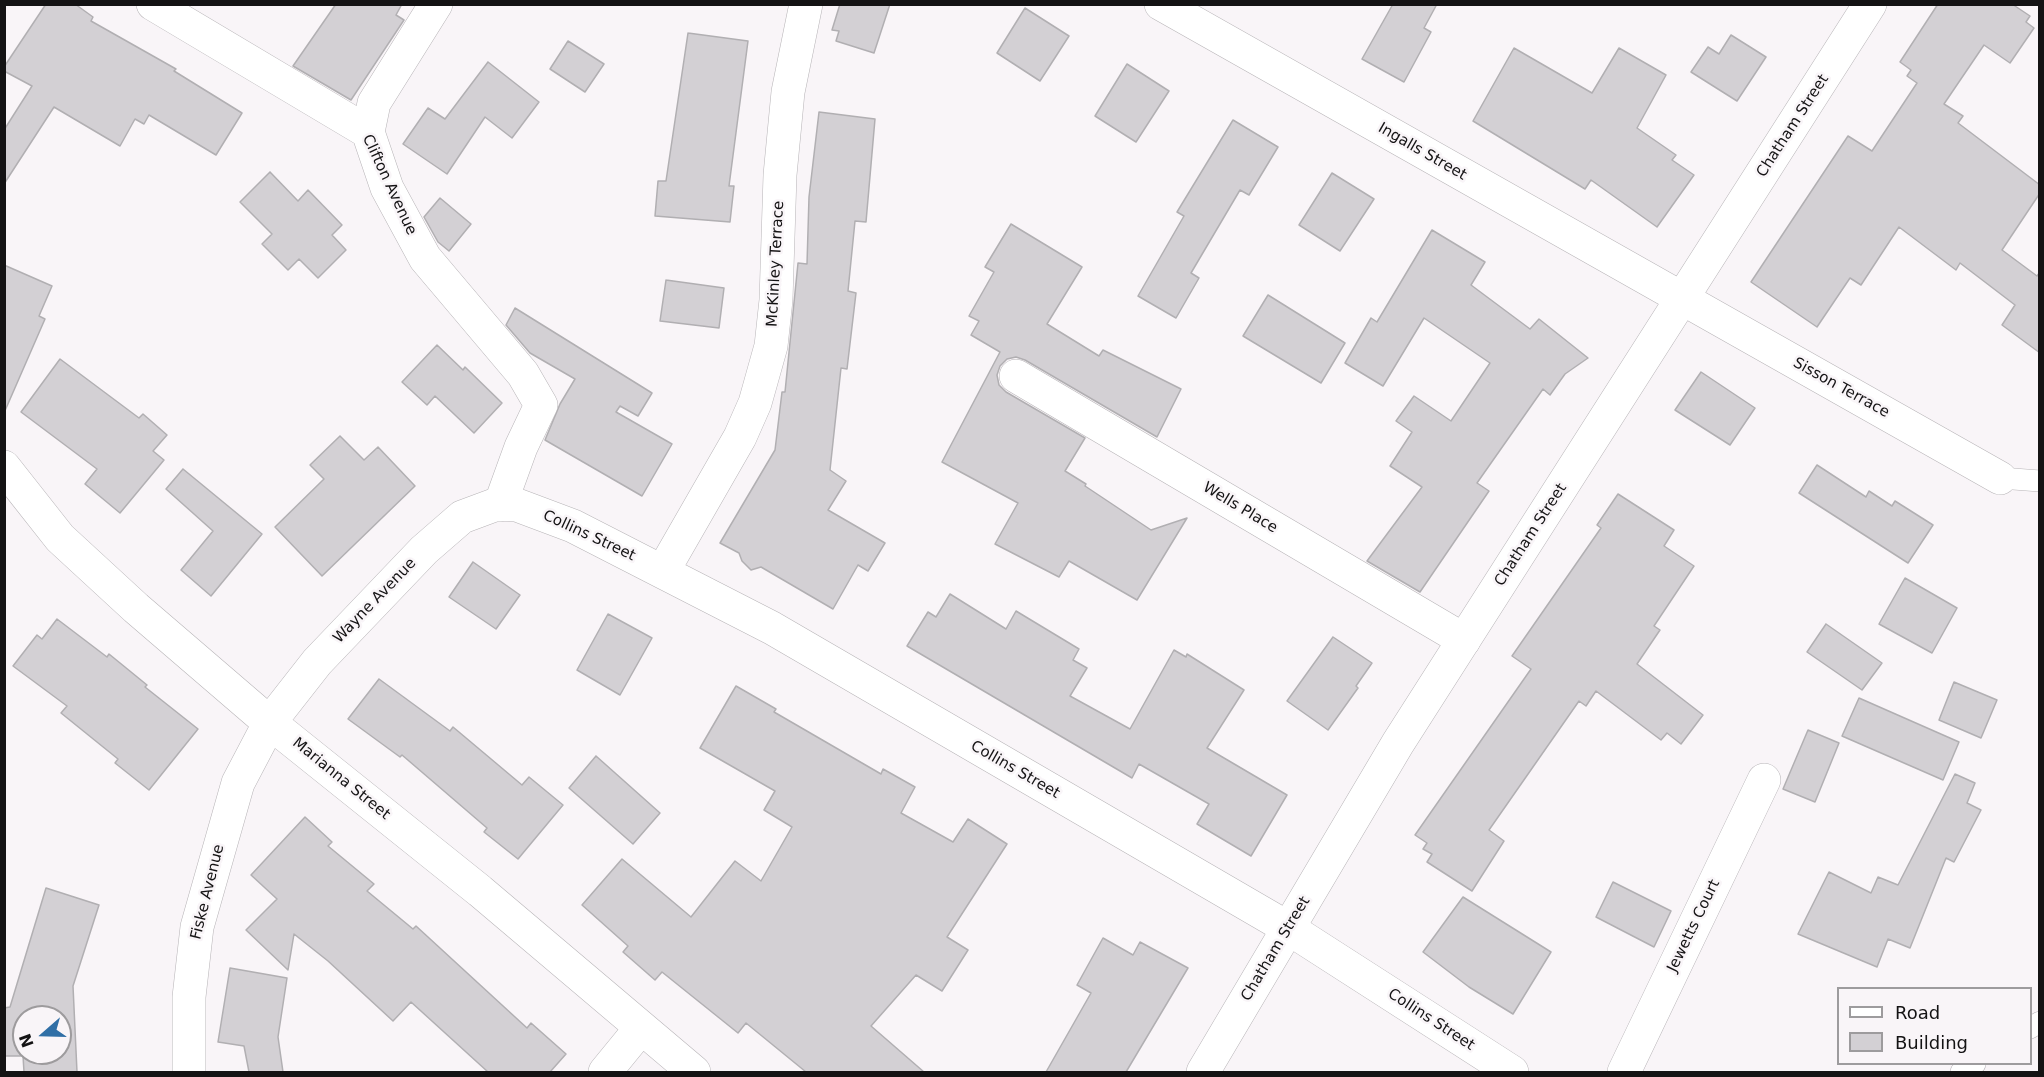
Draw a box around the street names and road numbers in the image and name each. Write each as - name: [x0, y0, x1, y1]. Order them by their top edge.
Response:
- street label: Chatham Street: [1753, 71, 1833, 181]
- street label: Ingalls Street: [1375, 119, 1469, 185]
- street label: Clifton Avenue: [358, 132, 420, 238]
- street label: McKinley Terrace: [764, 200, 788, 328]
- street label: Sisson Terrace: [1790, 354, 1892, 422]
- street label: Wells Place: [1199, 479, 1281, 537]
- street label: Chatham Street: [1491, 480, 1571, 590]
- street label: Collins Street: [540, 507, 638, 565]
- street label: Wayne Avenue: [330, 555, 420, 647]
- street label: Marianna Street: [289, 734, 393, 824]
- street label: Collins Street: [967, 737, 1063, 803]
- street label: Fiske Avenue: [187, 843, 229, 941]
- street label: Jewetts Court: [1664, 877, 1724, 975]
- street label: Chatham Street: [1238, 893, 1314, 1005]
- street label: Collins Street: [1384, 985, 1478, 1055]

